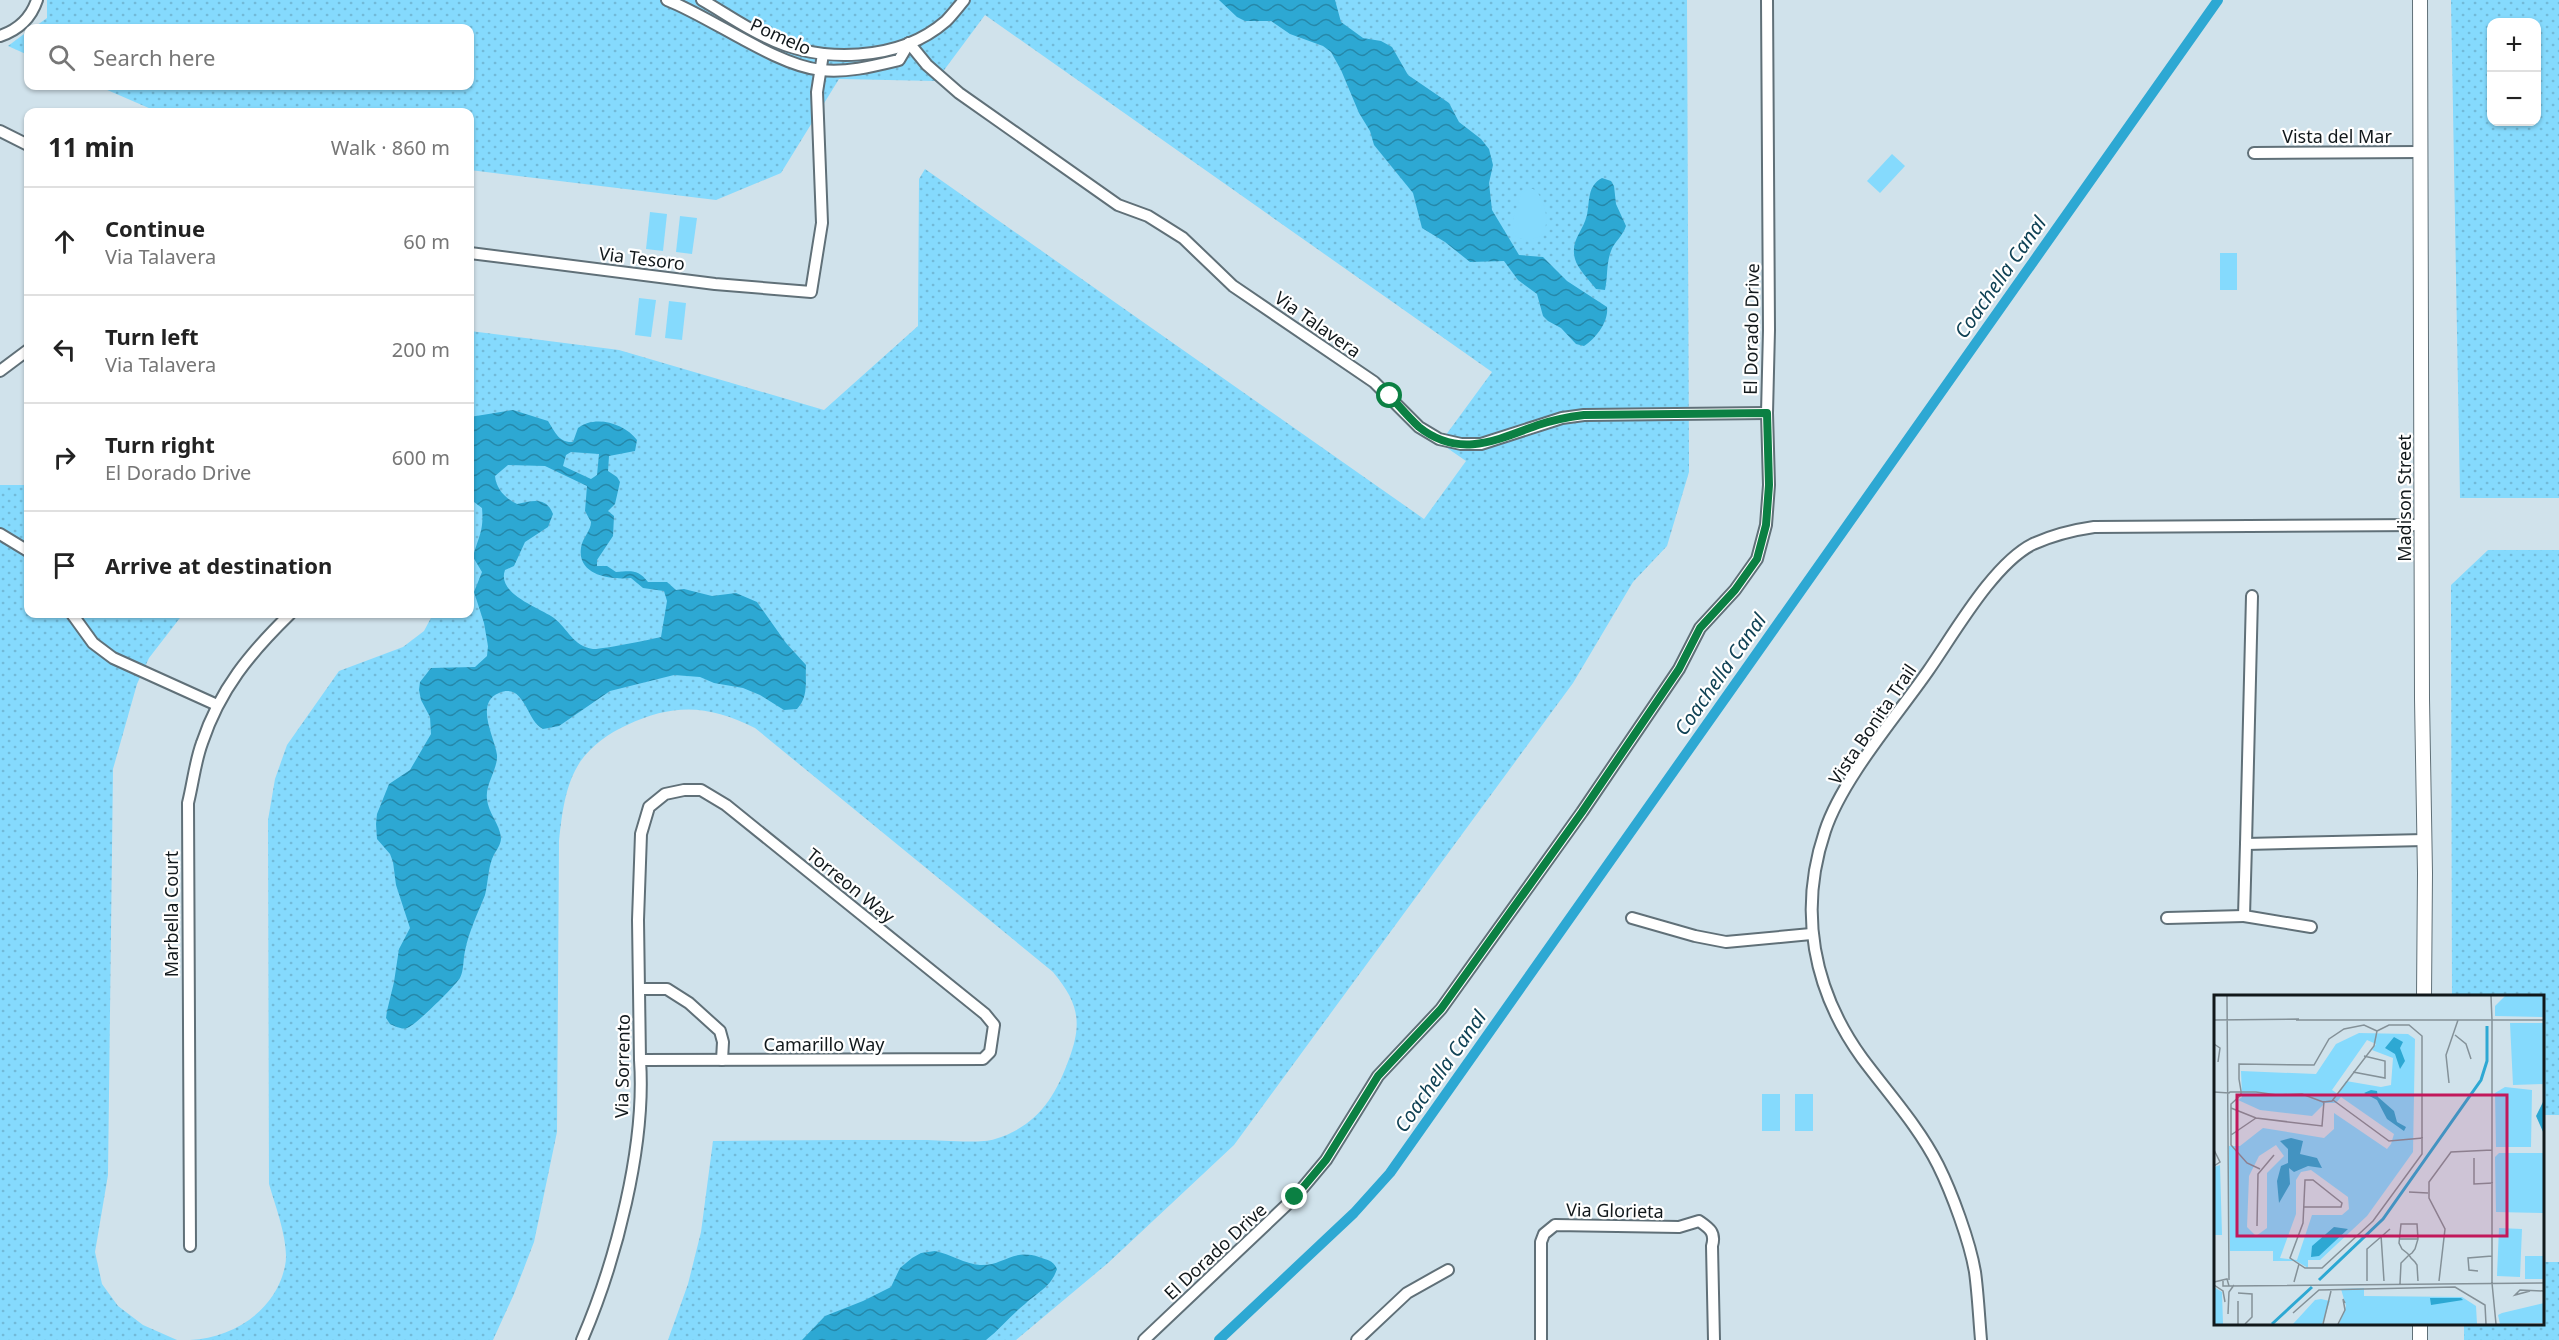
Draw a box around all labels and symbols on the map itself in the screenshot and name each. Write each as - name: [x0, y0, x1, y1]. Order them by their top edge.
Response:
- street label: Pomelo: [747, 12, 815, 60]
- street label: Vista del Mar: [2282, 124, 2392, 148]
- water label: Coachella Canal: [1948, 210, 2053, 343]
- street label: Via Tesoro: [598, 241, 686, 275]
- street label: El Dorado Drive: [1738, 263, 1764, 395]
- street label: Via Talavera: [1270, 285, 1366, 363]
- route start: [1376, 382, 1402, 408]
- street label: Madison Street: [2392, 434, 2416, 562]
- water label: Coachella Canal: [1668, 607, 1773, 740]
- street label: Vista Bonita Trail: [1823, 659, 1921, 789]
- street label: Torreon Way: [802, 842, 901, 928]
- street label: Marbella Court: [159, 850, 183, 977]
- inset map: [2214, 995, 2544, 1325]
- water label: Coachella Canal: [1388, 1004, 1493, 1137]
- street label: Via Sorrento: [609, 1014, 635, 1118]
- street label: Camarillo Way: [764, 1032, 885, 1056]
- route end: [1281, 1183, 1307, 1209]
- street label: El Dorado Drive: [1159, 1197, 1271, 1305]
- street label: Via Glorieta: [1566, 1197, 1664, 1223]

